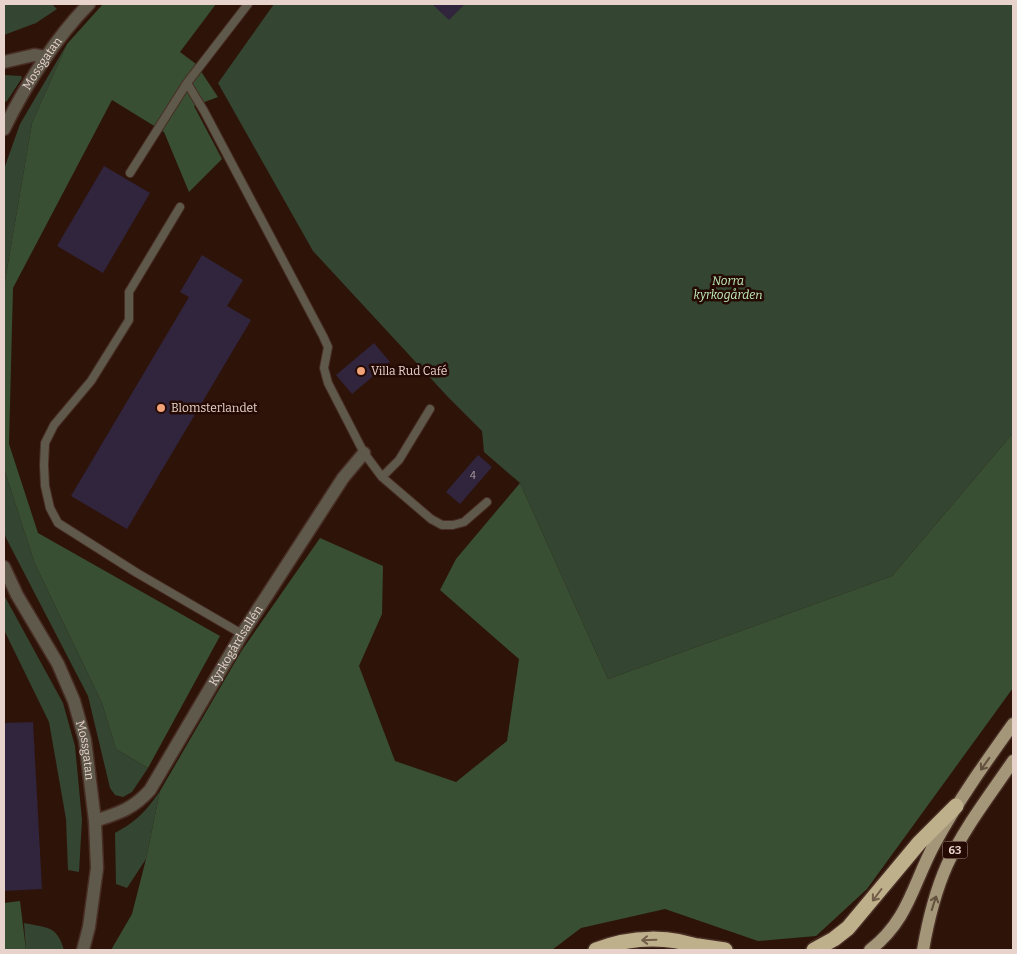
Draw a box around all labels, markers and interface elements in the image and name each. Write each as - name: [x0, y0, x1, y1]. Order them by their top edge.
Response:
- street label: Mossgatan: [20, 34, 65, 92]
- park label: Norra kyrkogården: [693, 274, 763, 302]
- place label: Villa Rud Café: [371, 364, 447, 378]
- marker: Villa Rud Café: [355, 365, 367, 377]
- place label: Blomsterlandet: [171, 401, 258, 415]
- marker: Blomsterlandet: [155, 402, 167, 414]
- house number: 4: [470, 470, 476, 482]
- street label: Kyrkogårdsallén: [206, 603, 266, 688]
- street label: Mossgatan: [73, 719, 97, 781]
- one-way arrow: [980, 757, 990, 771]
- road number: 63: [942, 842, 968, 858]
- one-way arrow: [871, 888, 882, 901]
- one-way arrow: [929, 895, 939, 911]
- one-way arrow: [641, 935, 657, 944]

